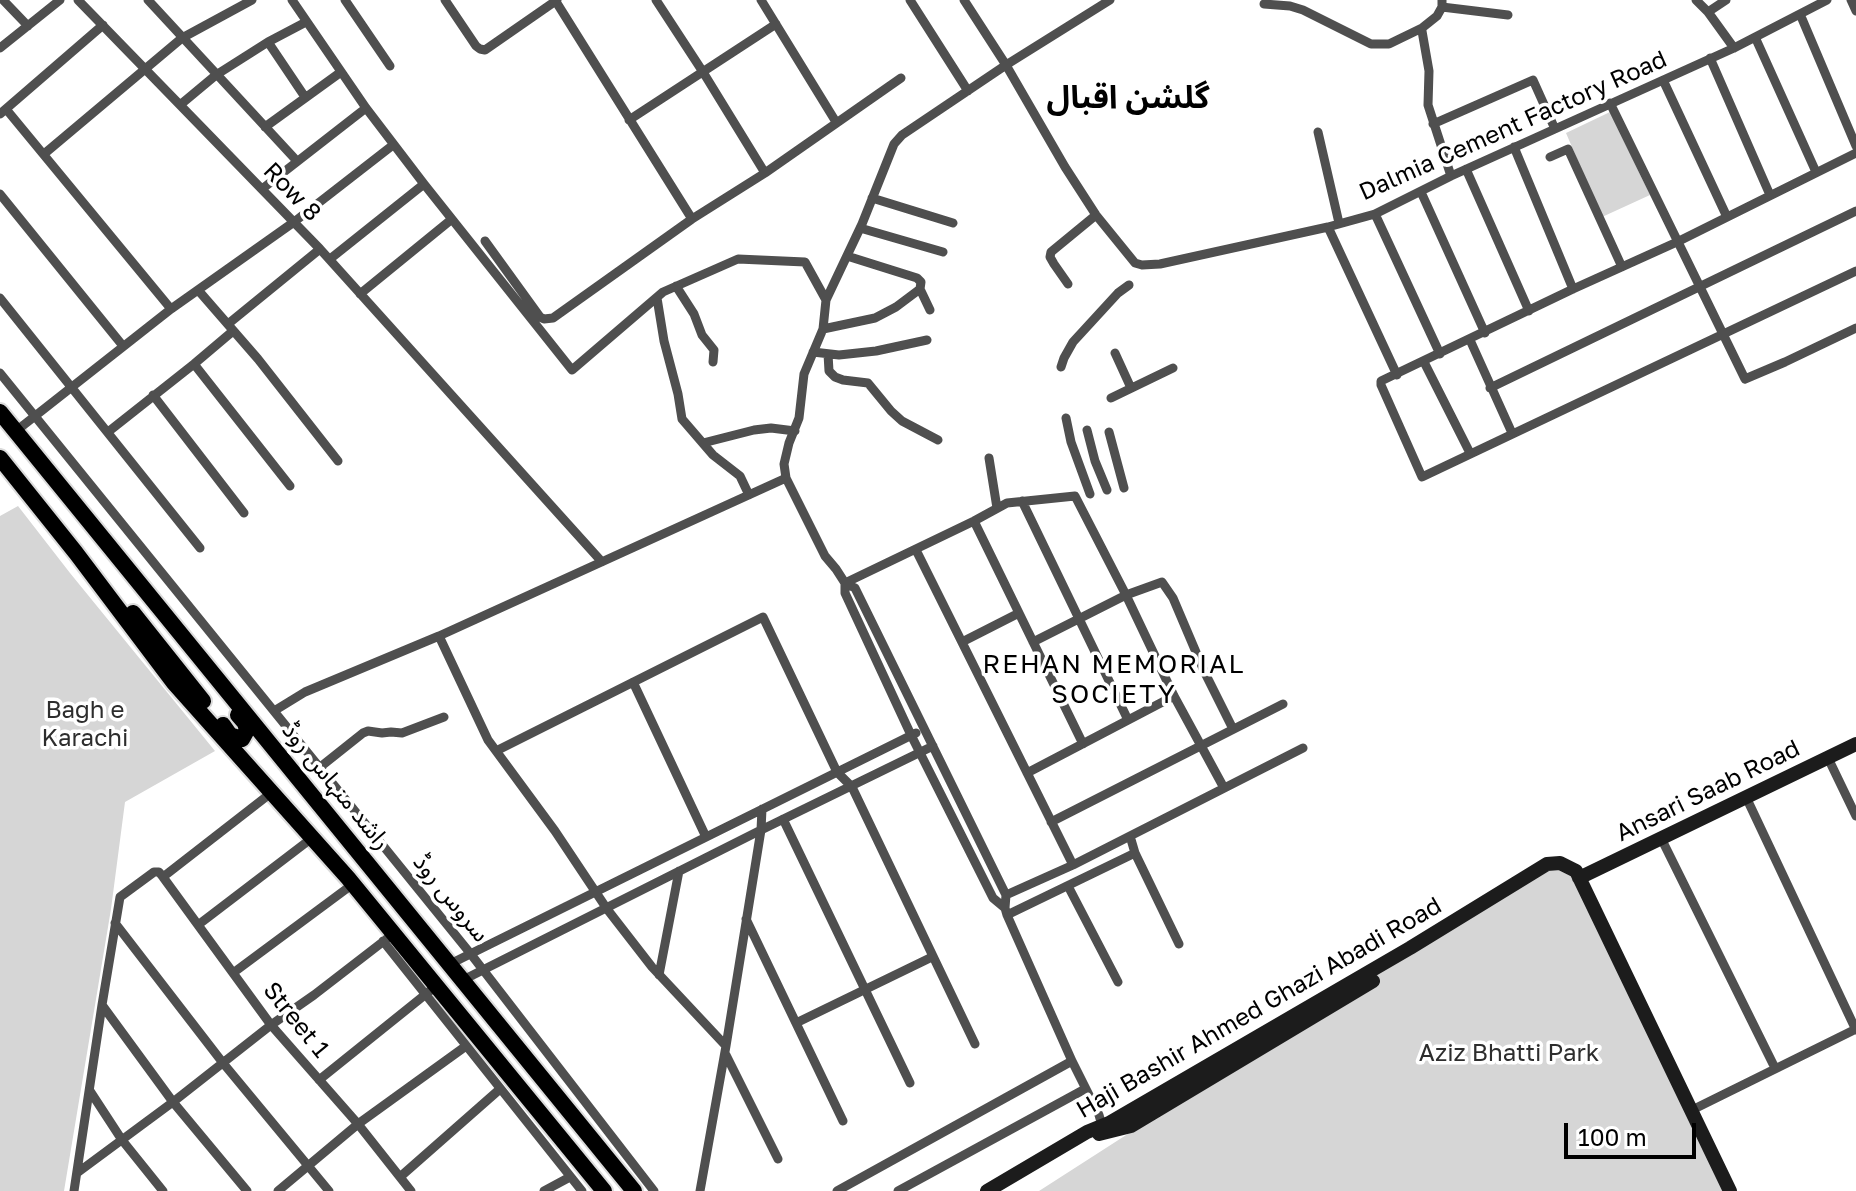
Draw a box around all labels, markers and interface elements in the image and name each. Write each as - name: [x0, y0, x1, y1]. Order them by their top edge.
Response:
- street label: Dalmia Cement Factory Road: [1355, 45, 1671, 207]
- district label: گلشن اقبال: [1047, 79, 1209, 117]
- street label: Row 8: [257, 157, 327, 227]
- district label: REHAN MEMORIAL SOCIETY: [983, 649, 1245, 710]
- park label: Bagh e Karachi: [42, 696, 128, 752]
- street label: راشد منہاس روڈ: [276, 716, 396, 856]
- street label: Ansari Saab Road: [1611, 734, 1805, 848]
- street label: سروس روڈ: [407, 848, 495, 948]
- street label: Haji Bashir Ahmed Ghazi Abadi Road: [1071, 891, 1447, 1125]
- street label: Street 1: [257, 976, 335, 1064]
- park label: Aziz Bhatti Park: [1419, 1039, 1599, 1067]
- scale bar: [1568, 1107, 1700, 1157]
- text: 100 m: [1578, 1122, 1647, 1151]

